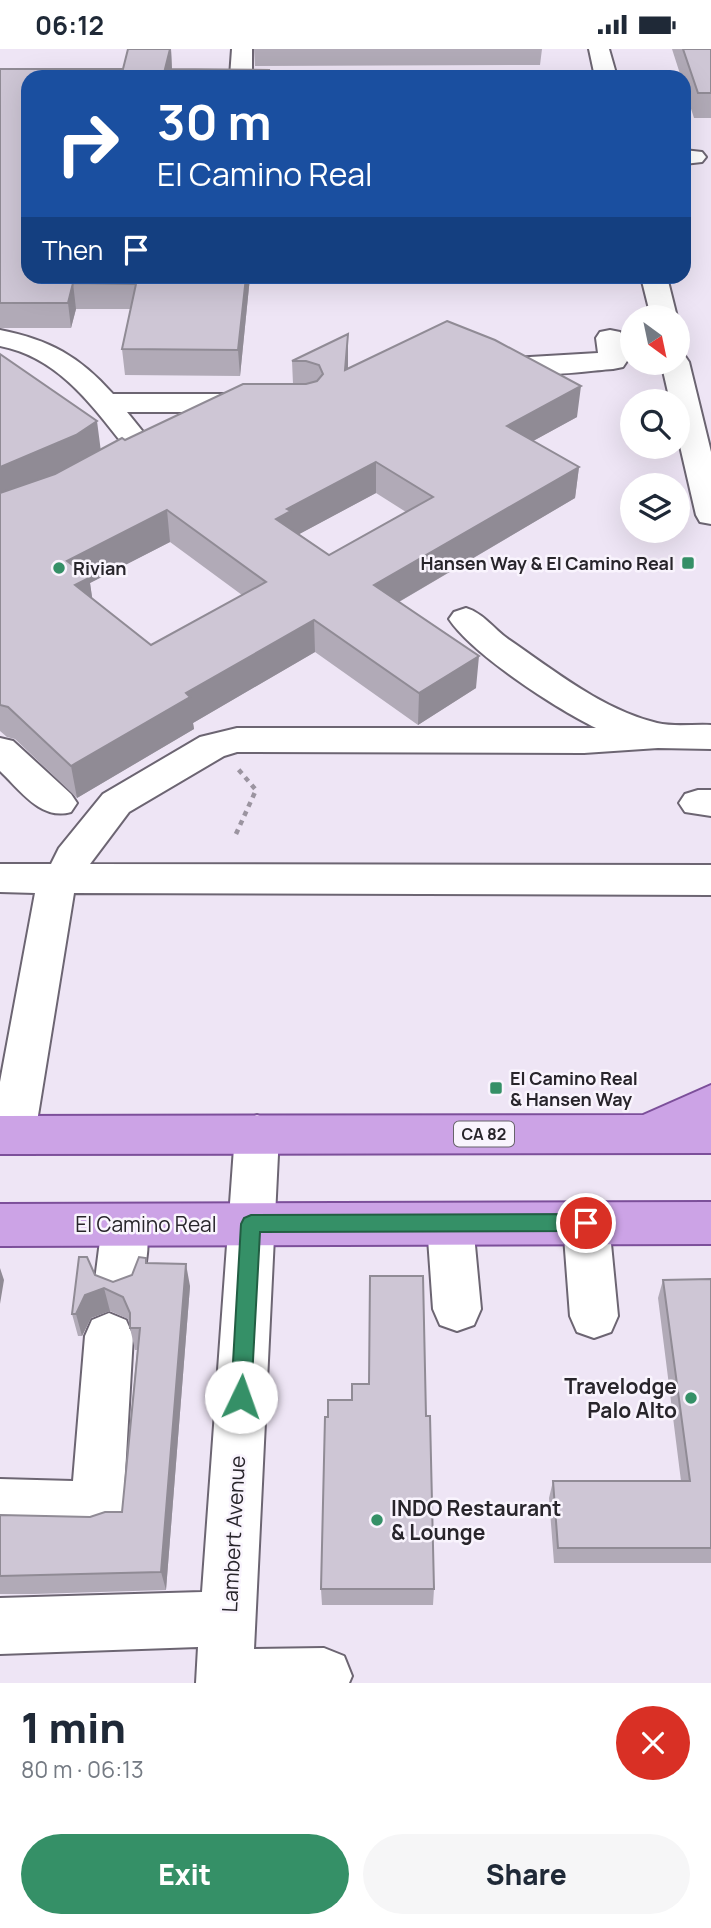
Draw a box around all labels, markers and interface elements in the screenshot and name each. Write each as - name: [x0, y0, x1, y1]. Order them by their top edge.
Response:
- text: 06:12: [35, 7, 104, 43]
- text: 30 m: [157, 88, 272, 155]
- icon: right: [42, 98, 133, 189]
- text: El Camino Real: [157, 152, 372, 196]
- icon: arrive: [117, 231, 155, 269]
- text: Then: [42, 232, 103, 268]
- north arrow: [620, 305, 690, 375]
- map controls: [620, 305, 690, 543]
- button: search: [620, 389, 690, 459]
- button: layers: [620, 473, 690, 543]
- place label: Hansen Way & El Camino Real: [420, 551, 674, 575]
- marker: Hansen Way & El Camino Real: [680, 555, 696, 571]
- place label: Rivian: [73, 556, 127, 580]
- marker: Rivian: [51, 560, 67, 576]
- place label: El Camino Real & Hansen Way: [510, 1066, 638, 1111]
- marker: El Camino Real & Hansen Way: [488, 1080, 504, 1096]
- road number: CA 82: [454, 1121, 514, 1147]
- pin: [556, 1193, 616, 1253]
- icon: arrive: [567, 1204, 605, 1242]
- street label: El Camino Real: [75, 1210, 217, 1238]
- position arrow: [204, 1360, 278, 1434]
- place label: Travelodge Palo Alto: [564, 1372, 677, 1424]
- marker: Travelodge Palo Alto: [683, 1390, 699, 1406]
- street label: Lambert Avenue: [215, 1455, 251, 1613]
- place label: INDO Restaurant & Lounge: [391, 1494, 561, 1546]
- marker: INDO Restaurant & Lounge: [369, 1512, 385, 1528]
- text: 1 min: [21, 1698, 126, 1756]
- button: close: [616, 1706, 690, 1780]
- text: 80 m · 06:13: [21, 1753, 144, 1785]
- button: Exit: [21, 1834, 349, 1914]
- button: Share: [363, 1834, 690, 1914]

